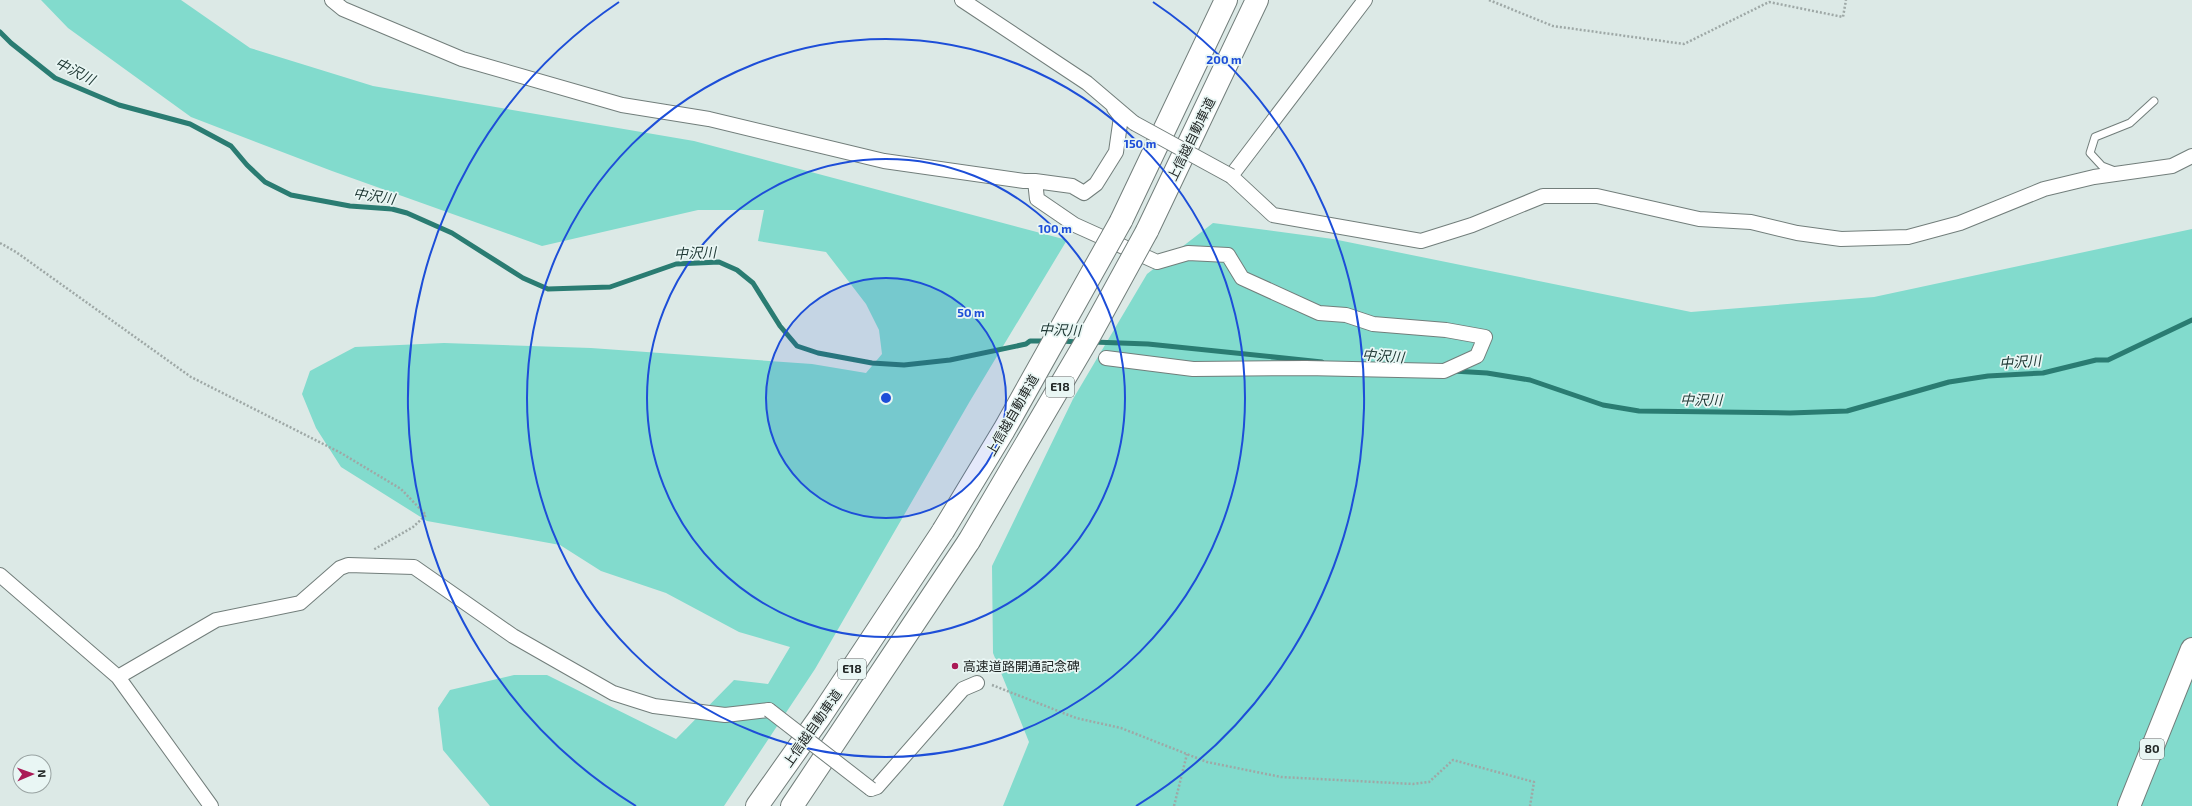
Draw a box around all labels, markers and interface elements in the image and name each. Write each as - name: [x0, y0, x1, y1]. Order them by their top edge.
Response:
- text: 200 m: [1206, 52, 1242, 66]
- water label: 中沢川: [53, 53, 100, 89]
- street label: 上信越自動車道: [1164, 95, 1218, 183]
- text: 150 m: [1124, 136, 1156, 150]
- water label: 中沢川: [352, 184, 398, 207]
- text: 100 m: [1038, 221, 1072, 235]
- water label: 中沢川: [674, 243, 718, 262]
- text: 50 m: [957, 305, 985, 319]
- water label: 中沢川: [1039, 320, 1083, 339]
- water label: 中沢川: [1361, 346, 1407, 366]
- water label: 中沢川: [1998, 351, 2044, 371]
- street label: 上信越自動車道: [982, 372, 1042, 458]
- road number: E18: [1046, 377, 1074, 397]
- centre of rings: [879, 391, 893, 405]
- water label: 中沢川: [1680, 391, 1724, 408]
- place label: 高速道路開通記念碑: [963, 658, 1080, 674]
- road number: E18: [838, 659, 866, 679]
- marker: 高速道路開通記念碑: [950, 661, 960, 671]
- street label: 上信越自動車道: [779, 686, 845, 770]
- road number: 80: [2140, 739, 2164, 759]
- north arrow: [12, 754, 52, 794]
- text: N: [36, 769, 49, 778]

